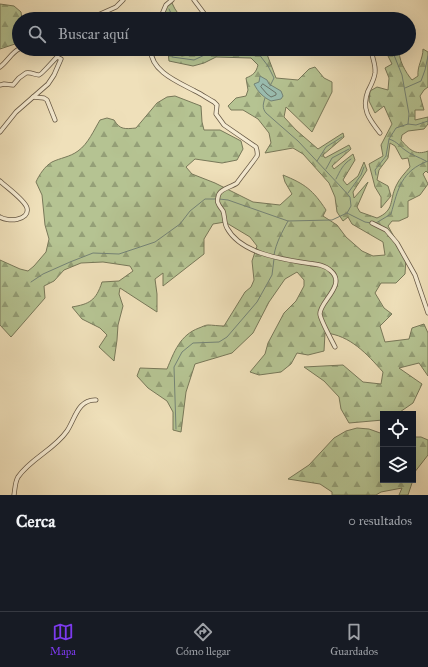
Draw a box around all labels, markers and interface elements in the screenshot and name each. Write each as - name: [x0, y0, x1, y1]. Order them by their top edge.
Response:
- search box: [12, 12, 416, 56]
- icon: search: [26, 23, 48, 45]
- text: Buscar aquí: [58, 25, 129, 43]
- map controls: [380, 411, 416, 483]
- button: locate: [380, 411, 416, 447]
- button: layers: [380, 447, 416, 483]
- text: Cerca: [16, 511, 55, 532]
- text: 0 resultados: [348, 513, 412, 529]
- tab: Mapa: [50, 621, 76, 658]
- tab: Cómo llegar: [176, 621, 230, 658]
- tab: Guardados: [330, 621, 378, 658]

